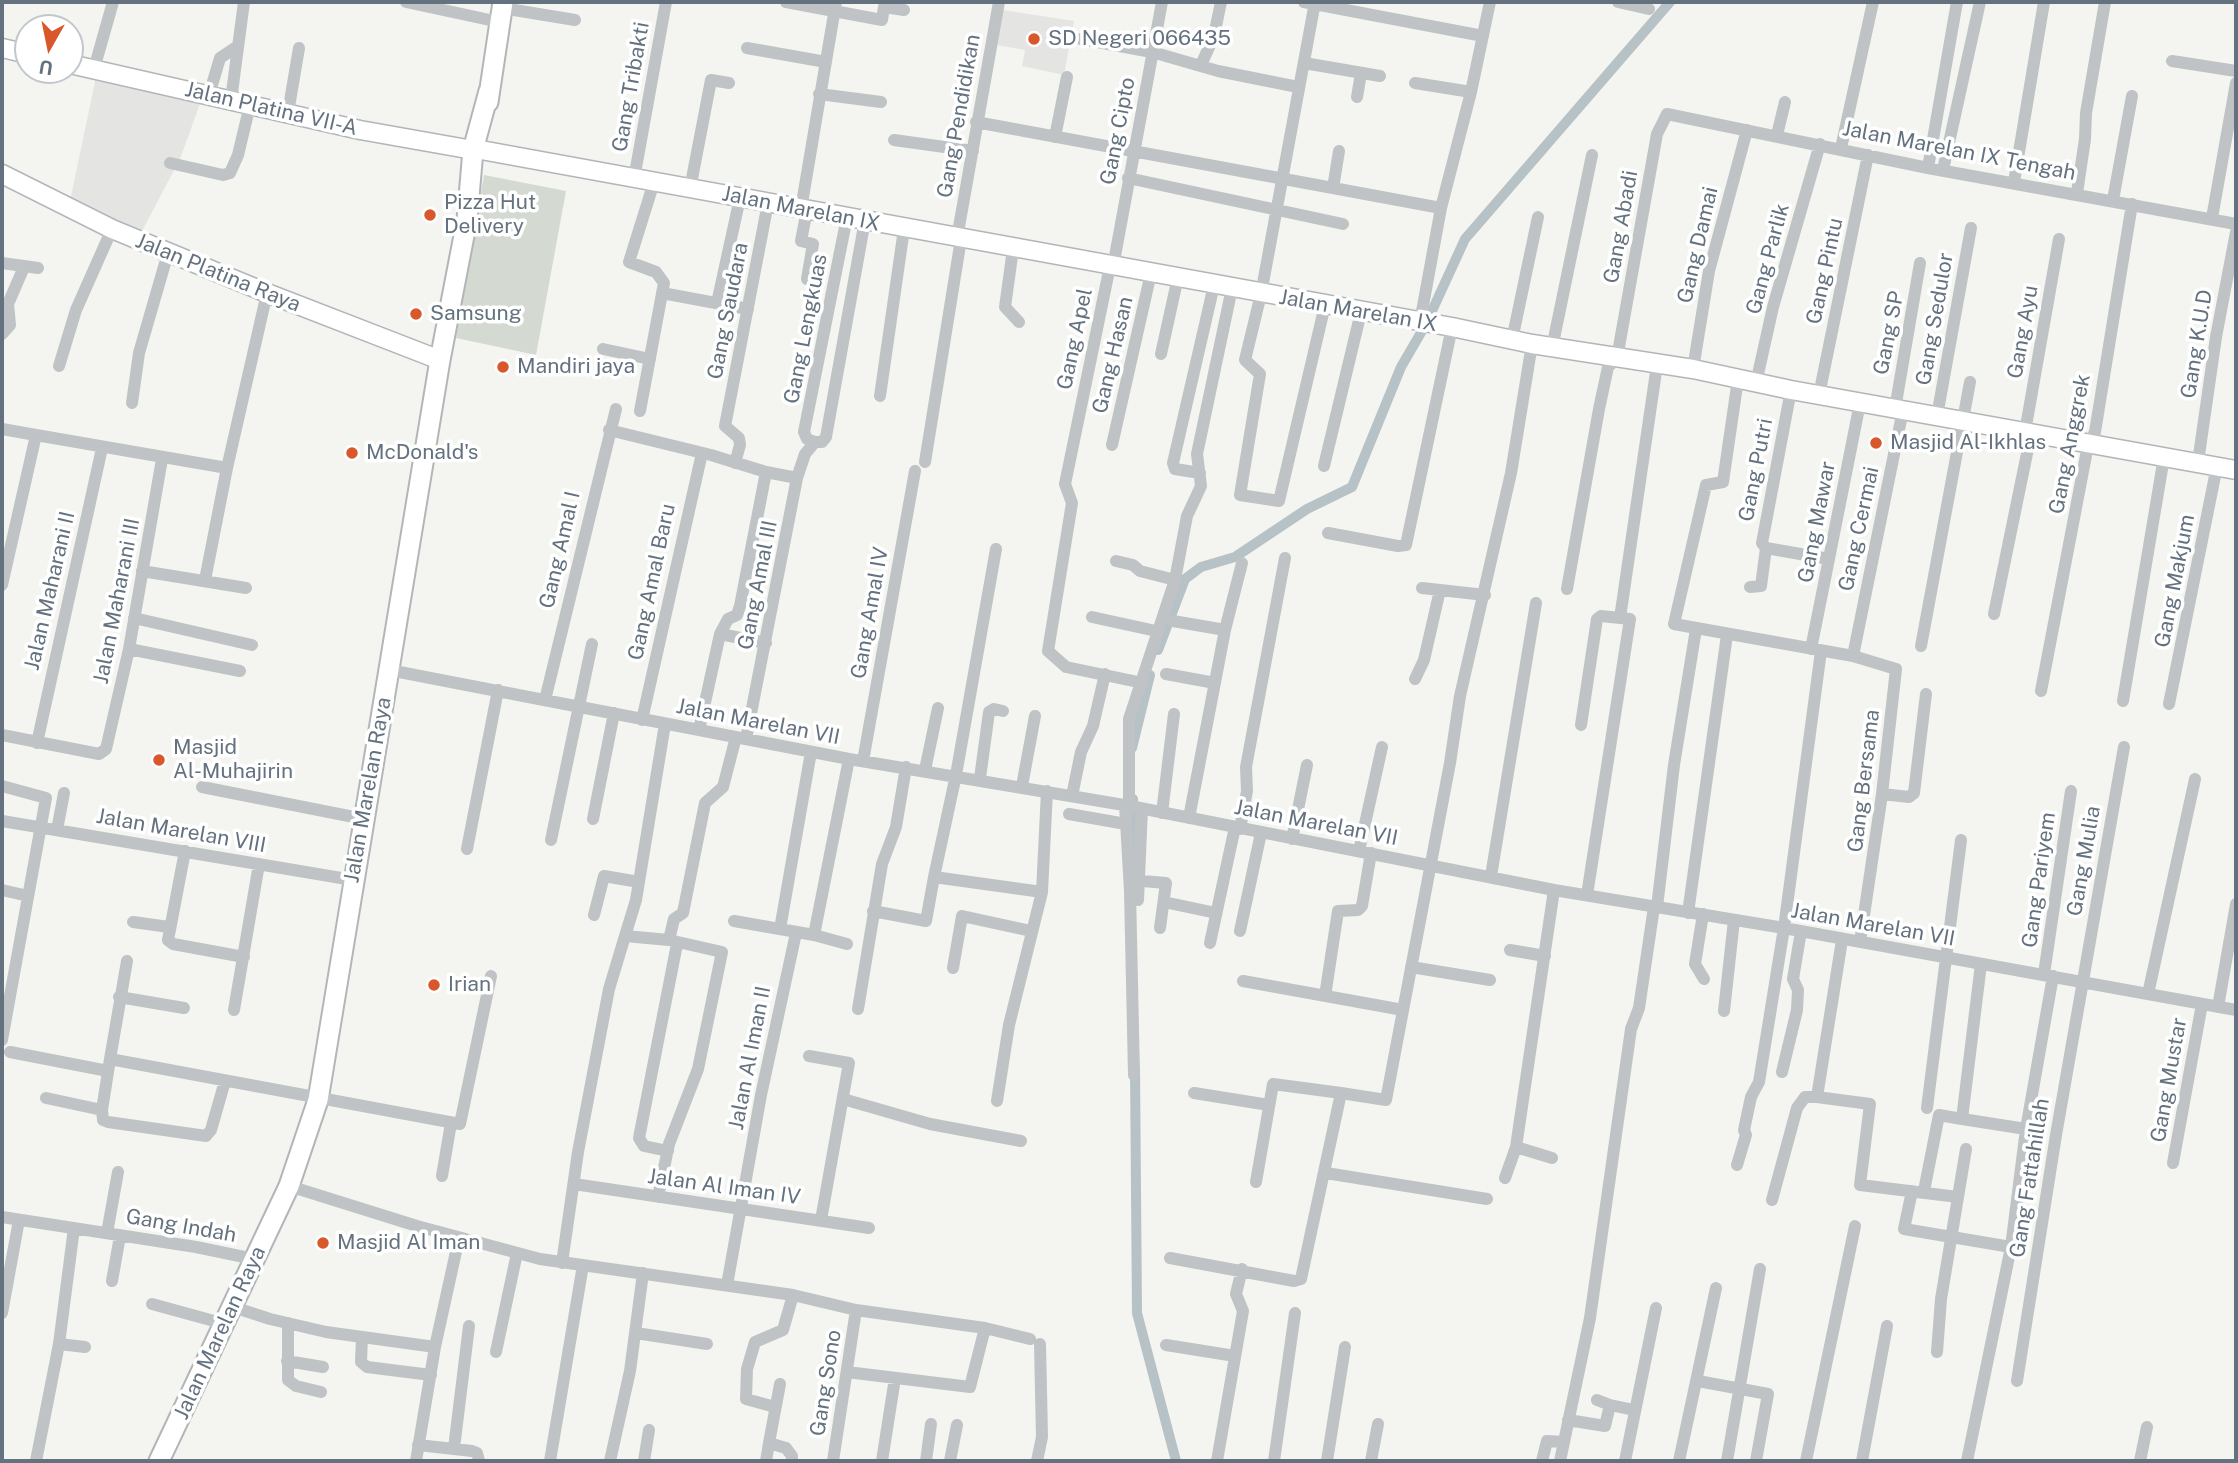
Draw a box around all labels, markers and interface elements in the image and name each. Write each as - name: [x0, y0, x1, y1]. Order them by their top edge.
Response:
- north arrow: [14, 14, 84, 84]
- street label: Gang Tribakti: [607, 20, 655, 154]
- place label: SD Negeri 066435: [1048, 26, 1231, 52]
- marker: SD Negeri 066435: [1026, 31, 1042, 47]
- street label: Gang Pendidikan: [932, 32, 986, 200]
- text: U: [38, 56, 55, 80]
- street label: Gang Cipto: [1095, 75, 1141, 187]
- street label: Jalan Platina VII-A: [182, 77, 360, 141]
- street label: Jalan Marelan IX Tengah: [1840, 116, 2078, 186]
- street label: Gang Abadi: [1599, 169, 1643, 285]
- street label: Jalan Marelan IX: [720, 181, 882, 237]
- street label: Gang Damai: [1672, 184, 1724, 306]
- place label: Pizza Hut Delivery: [444, 190, 536, 240]
- street label: Gang Parlik: [1741, 201, 1795, 317]
- marker: Pizza Hut Delivery: [422, 207, 438, 223]
- street label: Gang Pintu: [1801, 216, 1849, 326]
- street label: Jalan Platina Raya: [132, 228, 304, 318]
- street label: Gang Saudara: [702, 241, 754, 381]
- street label: Gang Sedulor: [1911, 251, 1959, 387]
- street label: Gang Lengkuas: [779, 252, 833, 406]
- street label: Gang Ayu: [2002, 283, 2044, 381]
- street label: Jalan Marelan IX: [1277, 285, 1439, 337]
- street label: Gang Apel: [1052, 286, 1098, 392]
- street label: Gang K.U.D: [2176, 288, 2218, 400]
- street label: Gang SP: [1869, 289, 1909, 377]
- street label: Gang Hasan: [1087, 294, 1139, 416]
- place label: Samsung: [430, 301, 522, 327]
- marker: Samsung: [408, 306, 424, 322]
- place label: Mandiri jaya: [517, 354, 635, 380]
- marker: Mandiri jaya: [495, 359, 511, 375]
- street label: Gang Anggrek: [2044, 372, 2096, 516]
- street label: Gang Putri: [1734, 416, 1778, 524]
- place label: Masjid Al-Ikhlas: [1890, 430, 2046, 456]
- marker: Masjid Al-Ikhlas: [1868, 435, 1884, 451]
- place label: McDonald's: [366, 440, 478, 466]
- marker: McDonald's: [344, 445, 360, 461]
- street label: Gang Mawar: [1793, 459, 1841, 585]
- street label: Gang Cermai: [1833, 464, 1885, 594]
- street label: Gang Amal I: [534, 489, 586, 611]
- street label: Gang Amal Baru: [623, 501, 681, 663]
- street label: Jalan Maharani II: [19, 509, 81, 673]
- street label: Gang Makjum: [2150, 512, 2200, 650]
- street label: Jalan Maharani III: [89, 516, 145, 686]
- street label: Gang Amal III: [733, 518, 783, 652]
- street label: Gang Amal IV: [846, 545, 894, 681]
- street label: Jalan Marelan VII: [674, 694, 842, 750]
- street label: Jalan Marelan Raya: [339, 695, 397, 885]
- street label: Gang Bersama: [1843, 708, 1885, 854]
- place label: Masjid Al-Muhajirin: [173, 735, 293, 785]
- marker: Masjid Al-Muhajirin: [151, 752, 167, 768]
- street label: Jalan Marelan VII: [1232, 795, 1400, 851]
- street label: Jalan Marelan VIII: [94, 804, 268, 858]
- street label: Gang Mulia: [2062, 804, 2106, 918]
- street label: Gang Pariyem: [2017, 811, 2061, 949]
- street label: Jalan Marelan VII: [1789, 898, 1957, 952]
- place label: Irian: [448, 972, 491, 998]
- marker: Irian: [426, 977, 442, 993]
- street label: Jalan Al Iman II: [724, 984, 776, 1132]
- street label: Gang Mustar: [2146, 1016, 2192, 1144]
- street label: Gang Fattahillah: [2005, 1097, 2055, 1259]
- street label: Jalan Al Iman IV: [646, 1164, 802, 1210]
- street label: Gang Indah: [124, 1204, 238, 1248]
- place label: Masjid Al Iman: [337, 1230, 480, 1256]
- marker: Masjid Al Iman: [315, 1235, 331, 1251]
- street label: Jalan Marelan Raya: [169, 1243, 271, 1423]
- street label: Gang Sono: [805, 1328, 847, 1438]

